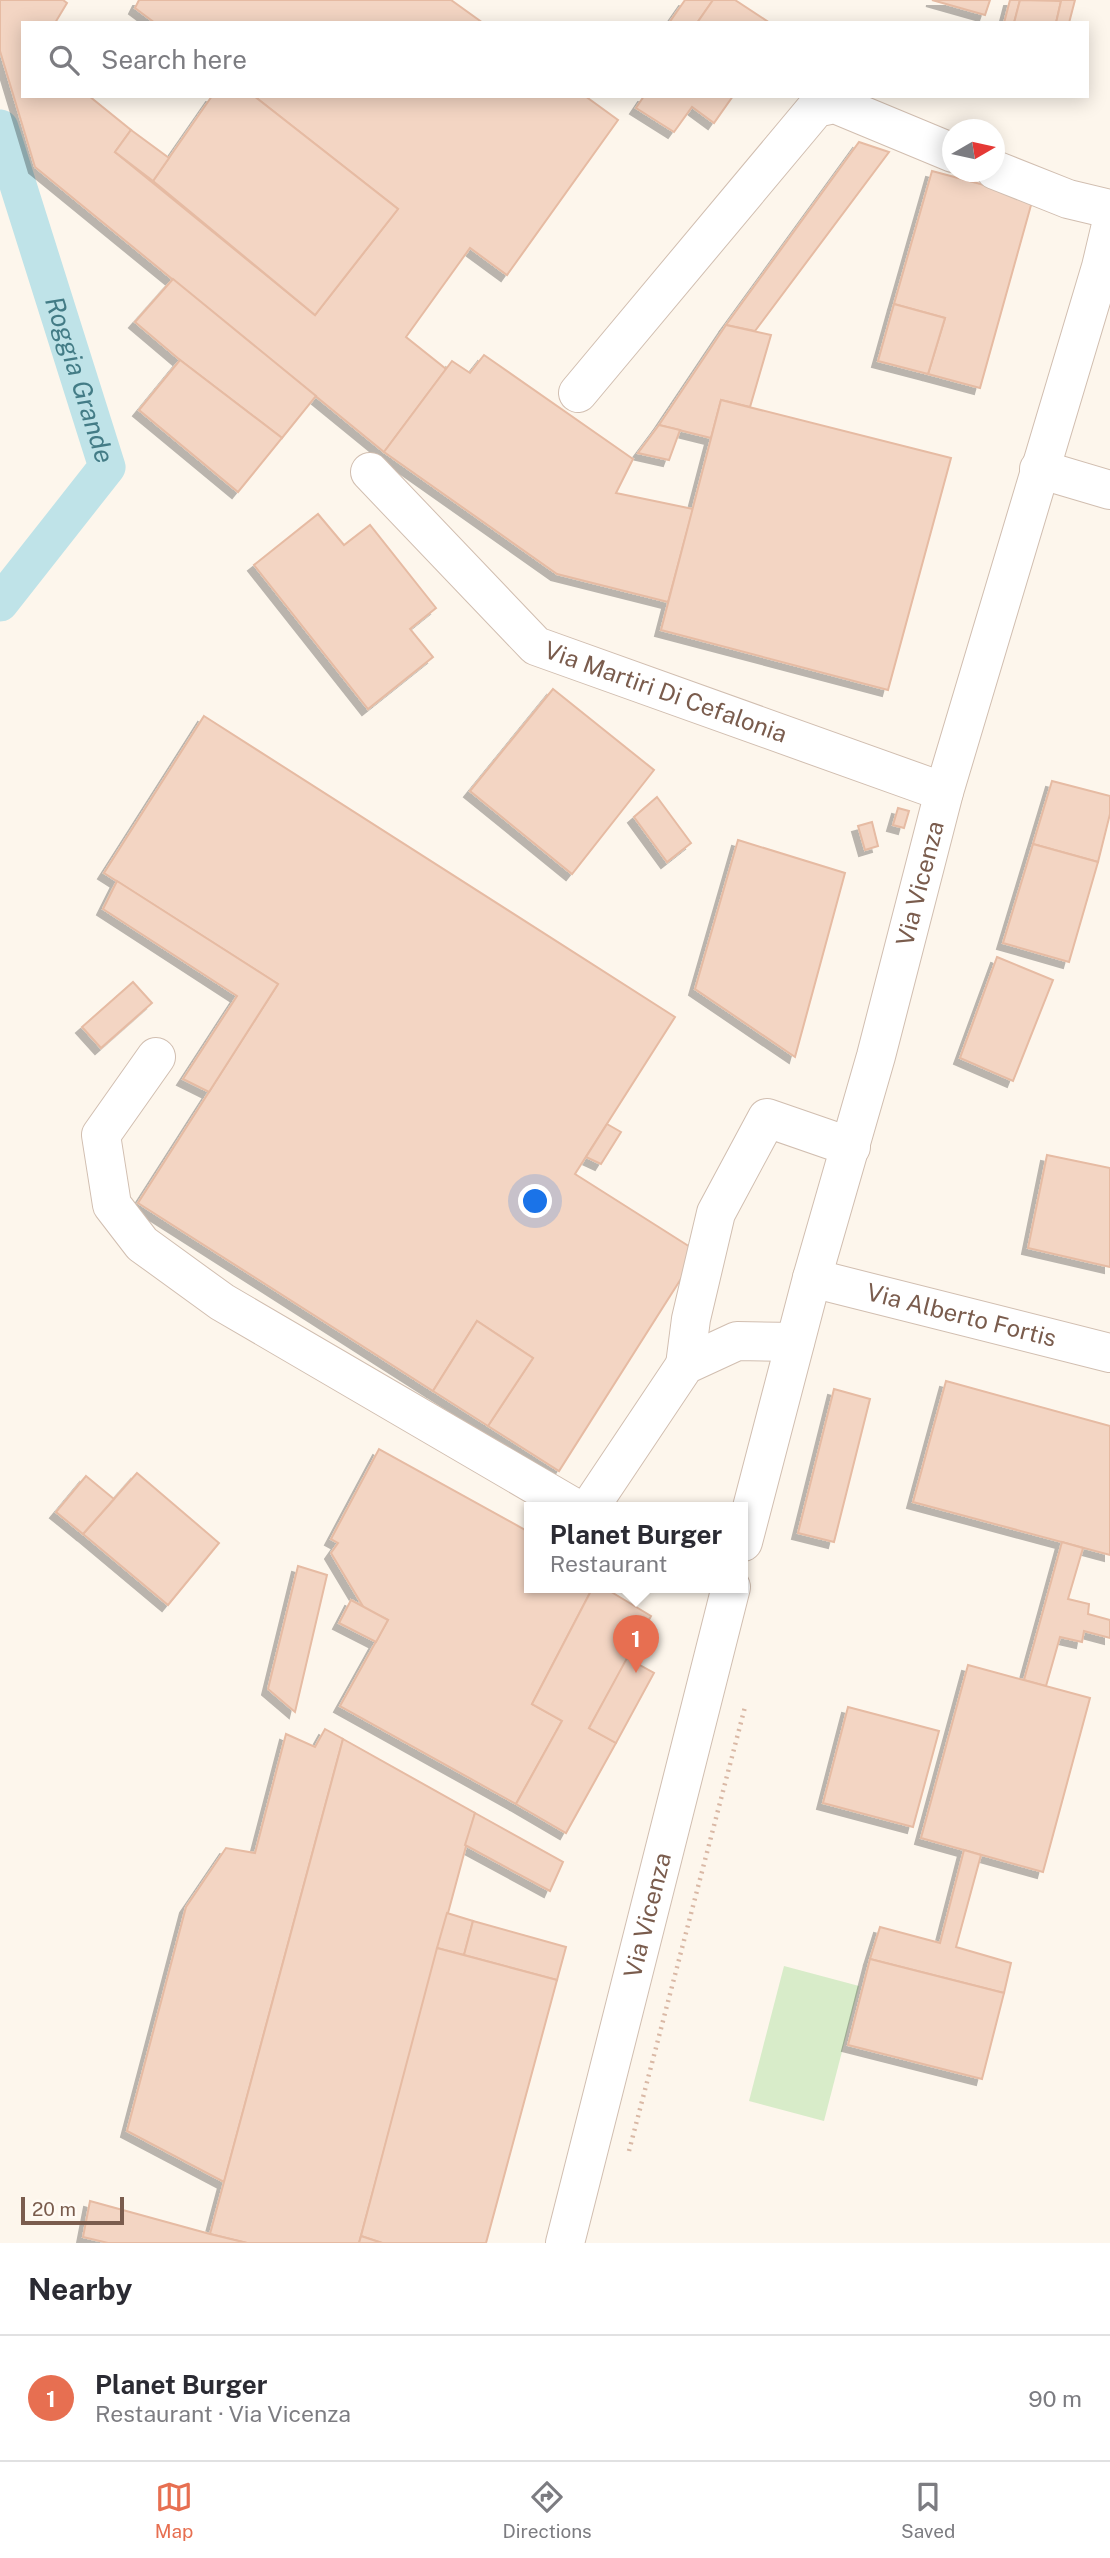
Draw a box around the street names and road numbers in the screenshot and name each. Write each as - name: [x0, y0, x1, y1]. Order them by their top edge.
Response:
- street label: Via Martiri Di Cefalonia: [541, 635, 791, 748]
- street label: Via Vicenza: [890, 818, 949, 949]
- street label: Via Alberto Fortis: [864, 1277, 1059, 1352]
- street label: Via Vicenza: [618, 1850, 676, 1981]

